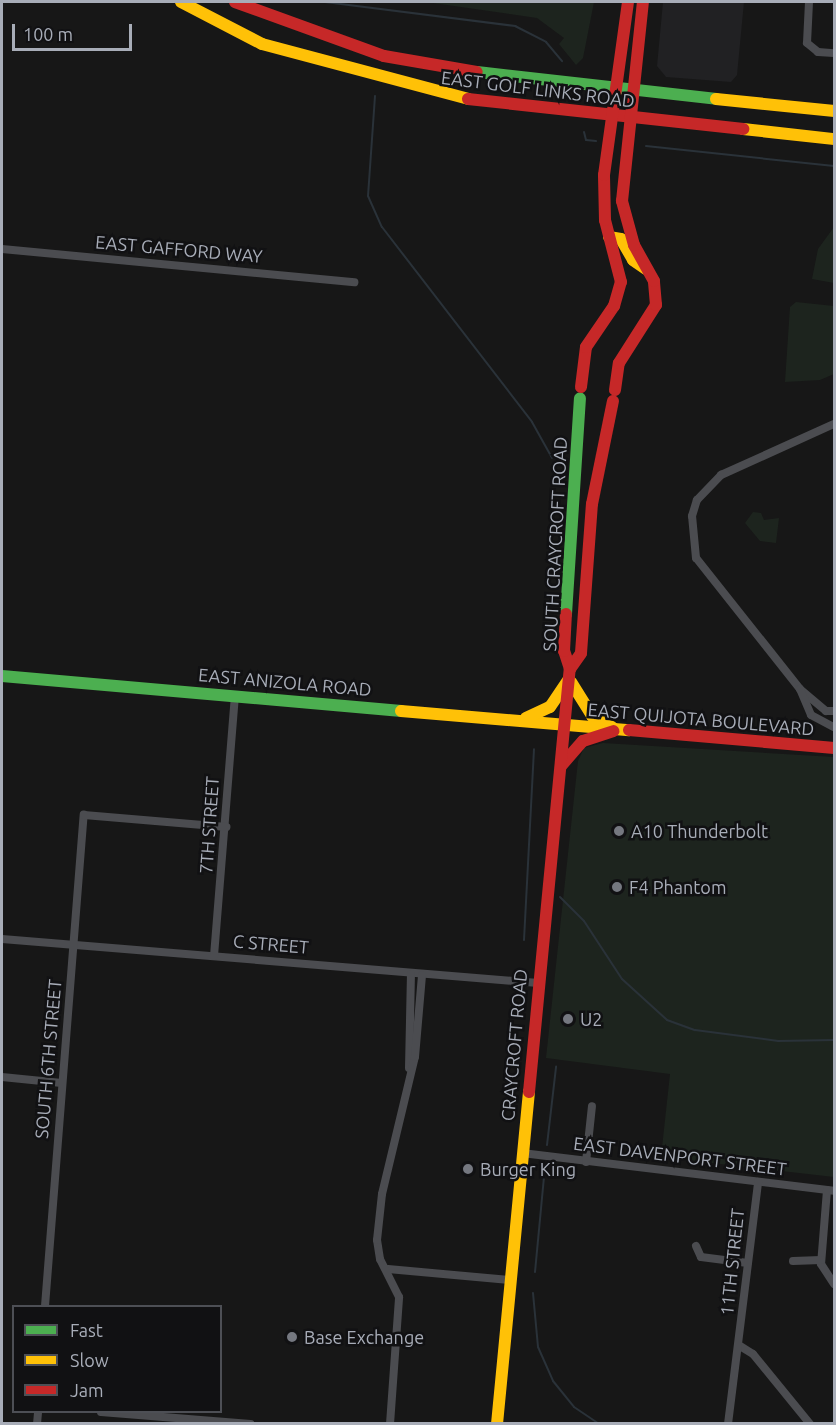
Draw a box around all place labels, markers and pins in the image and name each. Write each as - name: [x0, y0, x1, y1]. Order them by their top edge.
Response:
- place label: A10 Thunderbolt: [631, 820, 768, 842]
- marker: A10 Thunderbolt: [612, 824, 626, 838]
- place label: F4 Phantom: [629, 876, 726, 898]
- marker: F4 Phantom: [610, 880, 624, 894]
- place label: U2: [580, 1008, 602, 1030]
- marker: U2: [561, 1012, 575, 1026]
- place label: Burger King: [480, 1158, 576, 1180]
- marker: Burger King: [461, 1162, 475, 1176]
- place label: Base Exchange: [304, 1326, 424, 1348]
- marker: Base Exchange: [285, 1330, 299, 1344]

